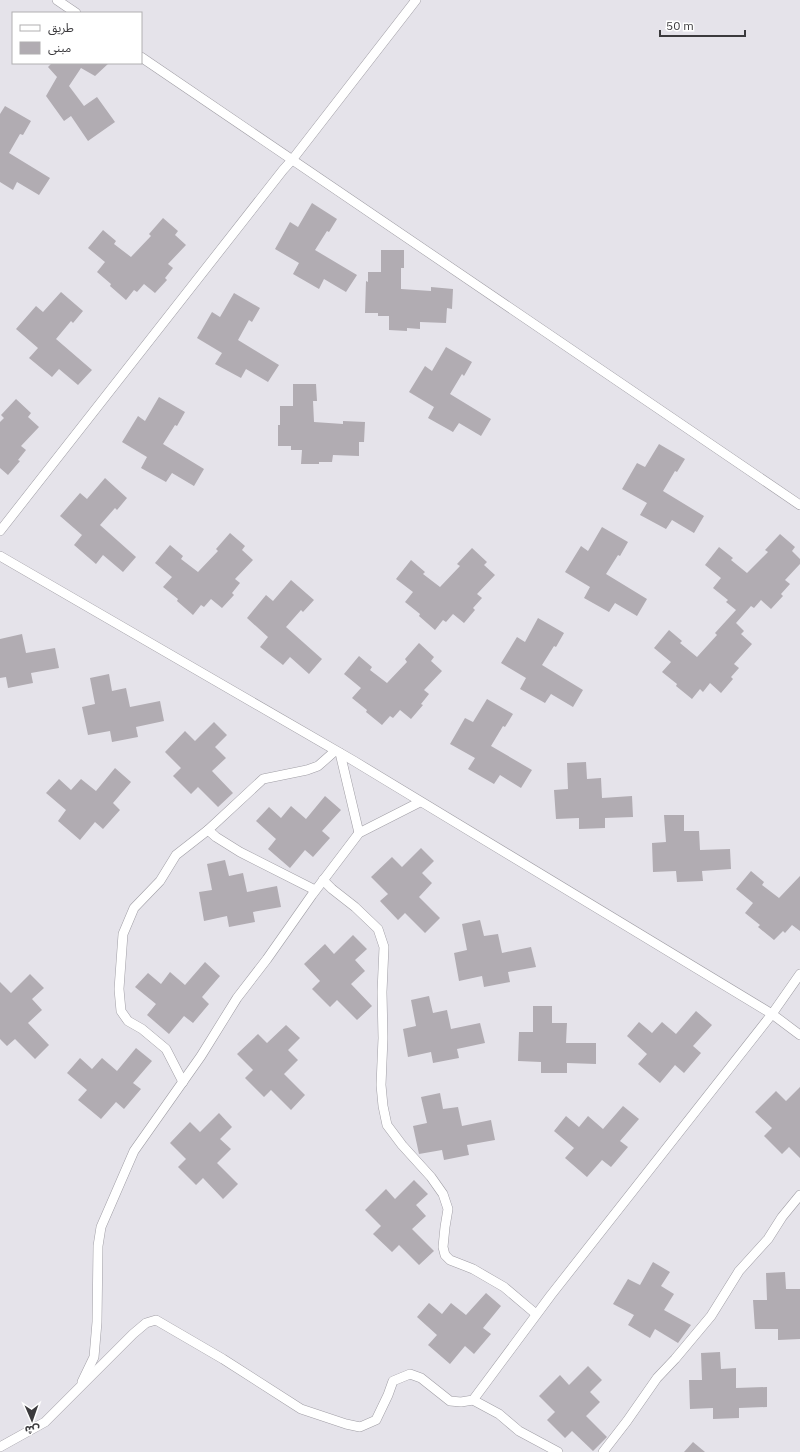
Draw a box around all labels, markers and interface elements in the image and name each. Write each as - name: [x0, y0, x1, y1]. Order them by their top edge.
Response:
- legend: [12, 12, 142, 64]
- scale bar: [660, 12, 745, 38]
- text: 50 m: [666, 18, 694, 33]
- text: طريق: [48, 20, 74, 36]
- text: مبنى: [48, 40, 71, 55]
- north arrow: [12, 1400, 52, 1440]
- text: ش: [25, 1423, 40, 1437]

